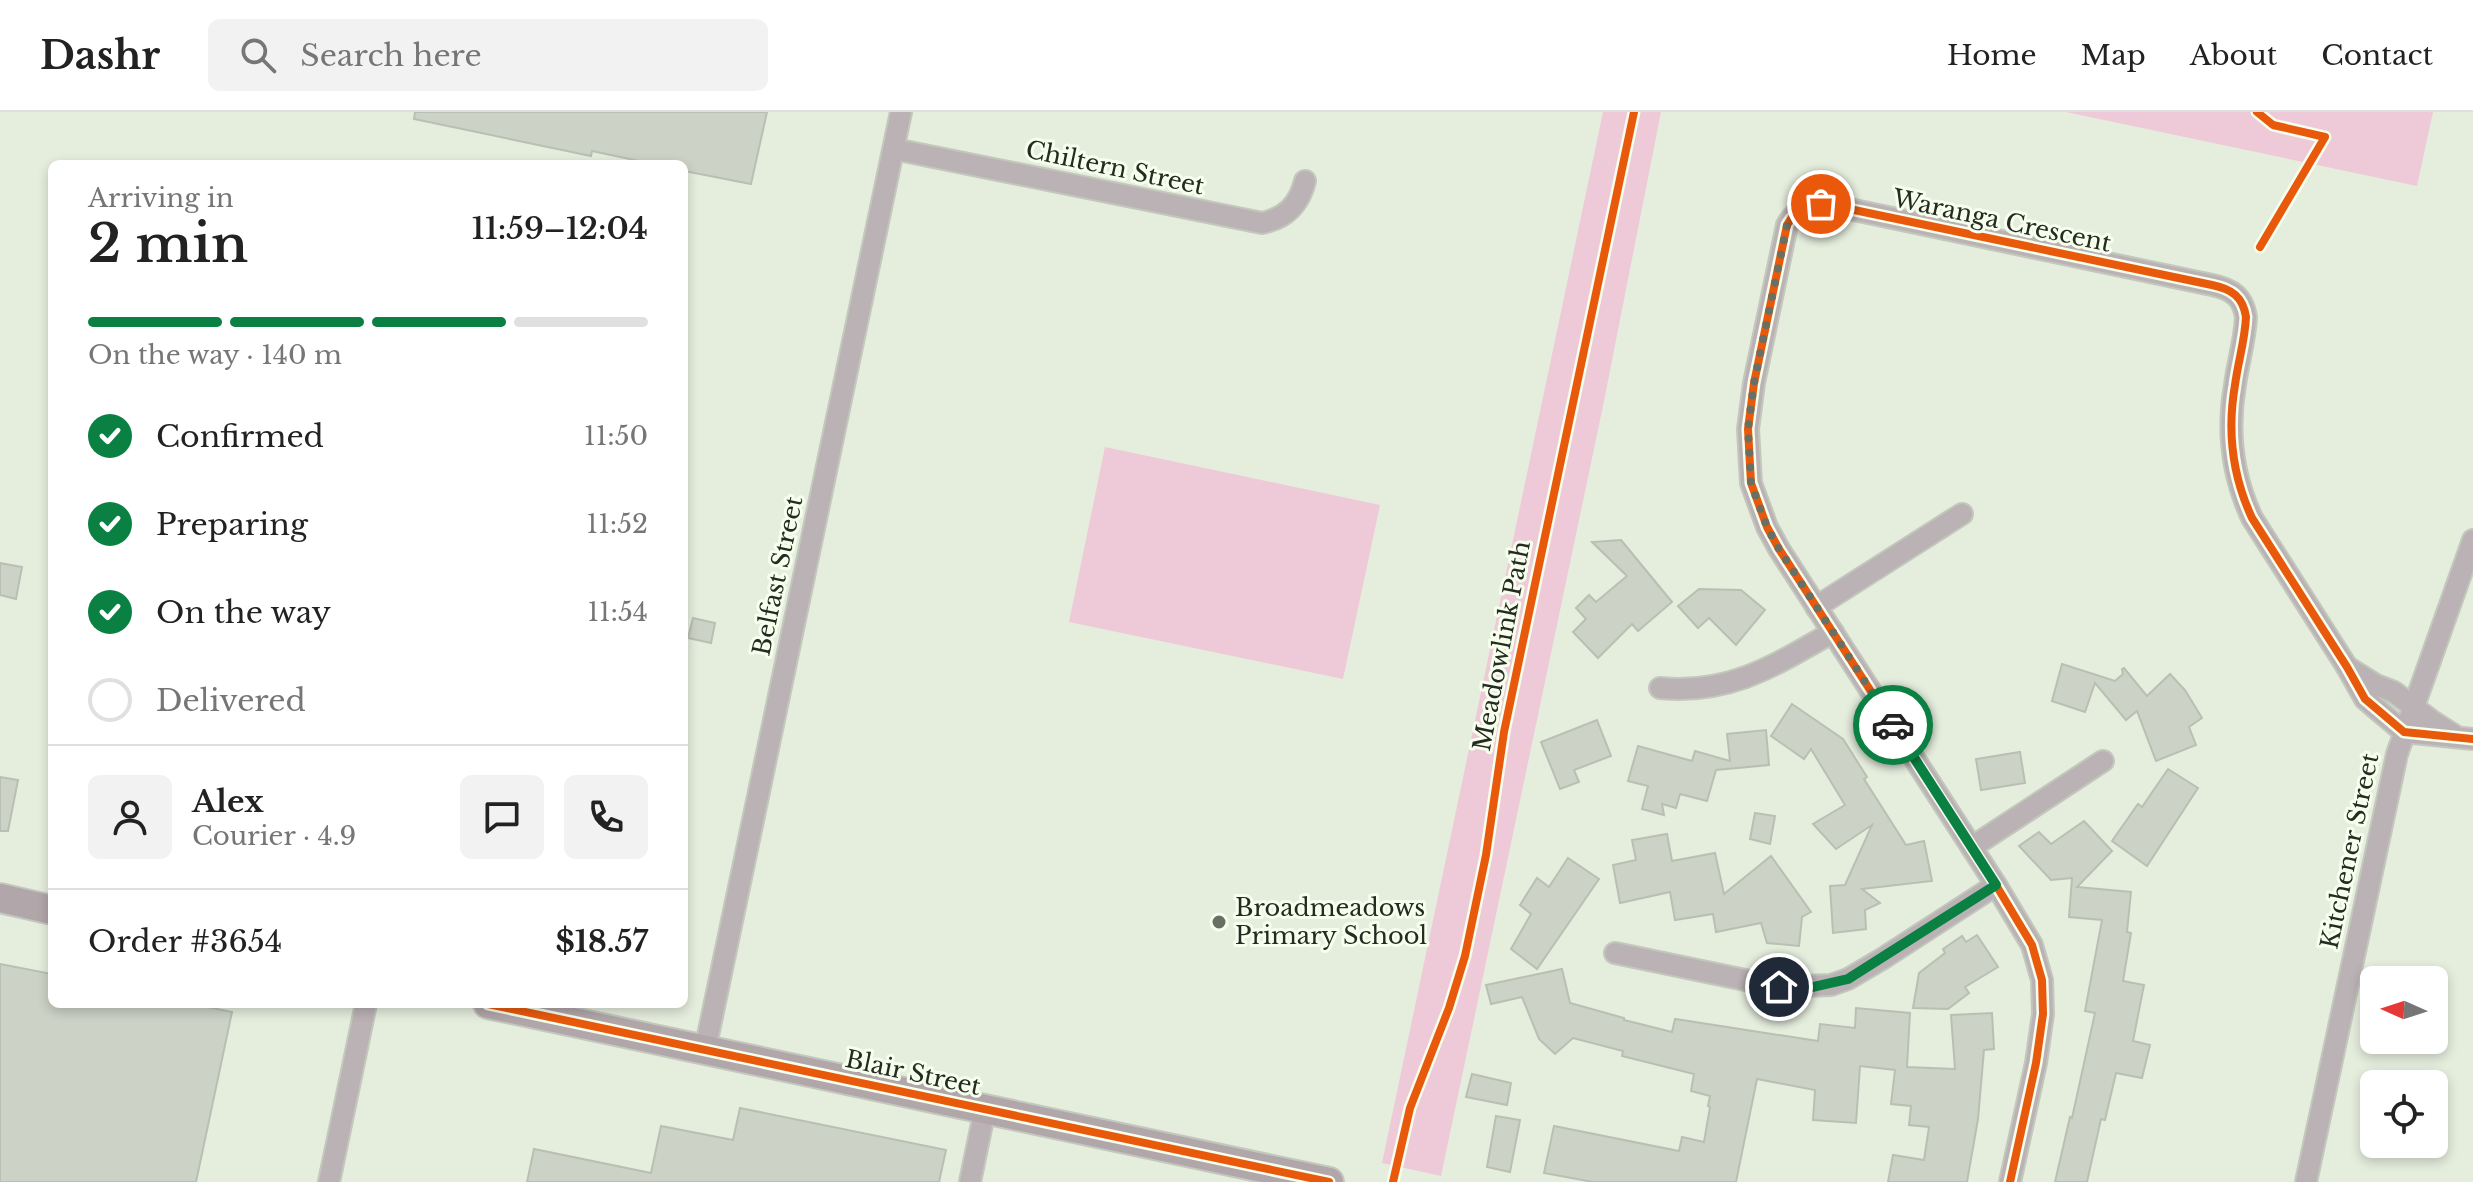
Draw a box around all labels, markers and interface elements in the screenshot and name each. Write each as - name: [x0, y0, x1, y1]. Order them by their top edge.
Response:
- search box: [208, 19, 768, 91]
- text: Dashr: [40, 32, 160, 79]
- icon: search: [236, 33, 280, 77]
- text: Search here: [300, 37, 482, 74]
- text: Home: [1947, 38, 2037, 73]
- text: Map: [2081, 38, 2146, 73]
- text: About: [2190, 38, 2277, 73]
- text: Contact: [2321, 38, 2433, 73]
- street label: Chiltern Street: [1023, 134, 1207, 201]
- pin: [1787, 170, 1855, 238]
- text: Arriving in: [88, 182, 234, 214]
- icon: bag: [1799, 182, 1843, 226]
- street label: Waranga Crescent: [1889, 183, 2114, 258]
- text: 11:59–12:04: [471, 210, 648, 247]
- text: 2 min: [88, 212, 248, 276]
- text: On the way · 140 m: [88, 339, 342, 371]
- icon: check: [88, 414, 132, 458]
- text: Confirmed: [156, 418, 324, 455]
- text: 11:50: [584, 420, 648, 452]
- street label: Belfast Street: [746, 494, 809, 658]
- icon: check: [88, 502, 132, 546]
- text: Preparing: [156, 506, 308, 543]
- text: 11:52: [587, 508, 648, 540]
- street label: Meadowlink Path: [1467, 538, 1536, 753]
- icon: check: [88, 590, 132, 634]
- text: On the way: [156, 594, 331, 631]
- text: 11:54: [587, 596, 648, 628]
- text: Delivered: [156, 682, 306, 719]
- courier: [1853, 685, 1933, 765]
- icon: car: [1871, 703, 1915, 747]
- street label: Kitchener Street: [2315, 750, 2384, 951]
- button: person: [88, 775, 172, 859]
- button: chat: [460, 775, 544, 859]
- button: phone: [564, 775, 648, 859]
- text: Alex: [192, 783, 264, 820]
- text: Courier · 4.9: [192, 820, 356, 852]
- place label: Broadmeadows Primary School: [1235, 893, 1427, 950]
- marker: Broadmeadows Primary School: [1210, 913, 1228, 931]
- text: Order #3654: [88, 923, 282, 960]
- text: $18.57: [555, 923, 648, 960]
- pin: [1745, 953, 1813, 1021]
- icon: home: [1757, 965, 1801, 1009]
- north arrow: [2360, 966, 2448, 1054]
- map controls: [2360, 966, 2448, 1158]
- street label: Blair Street: [843, 1044, 983, 1101]
- button: locate: [2360, 1070, 2448, 1158]

